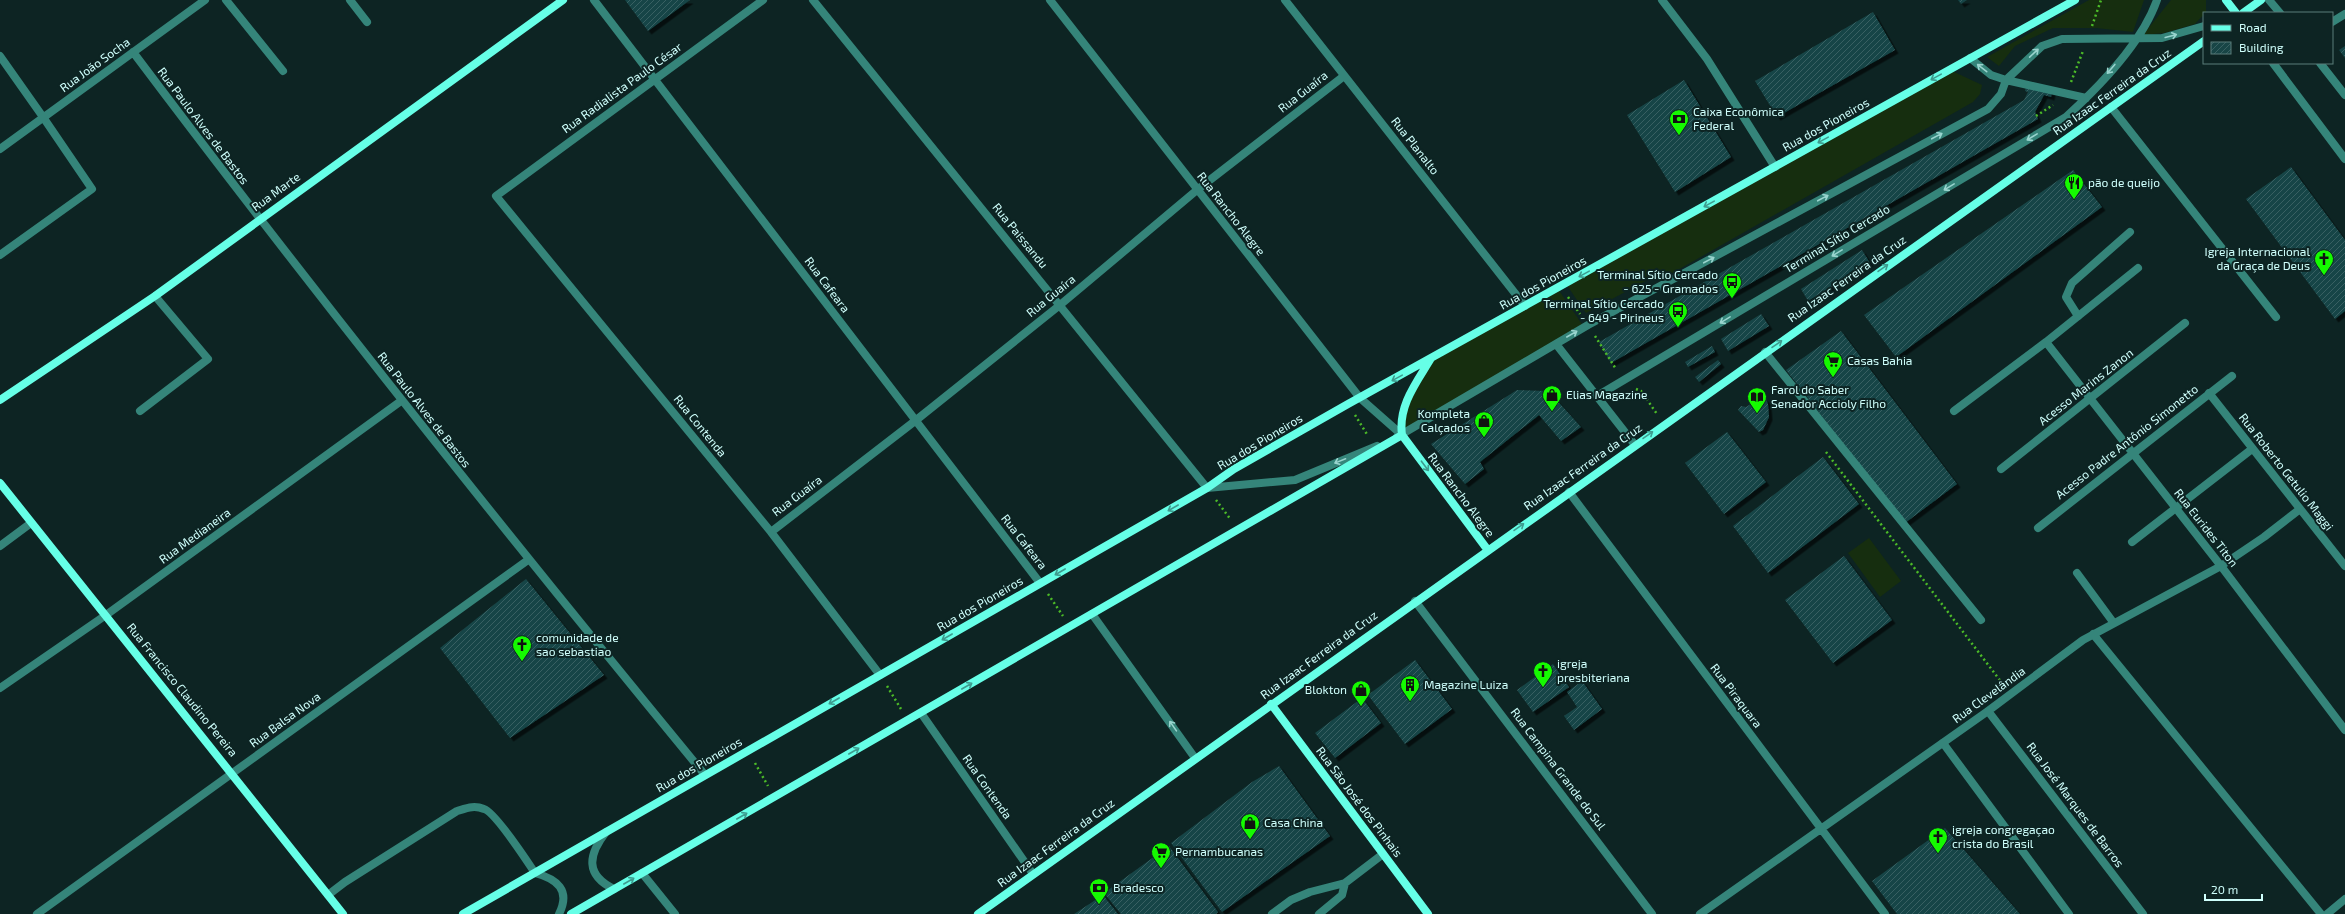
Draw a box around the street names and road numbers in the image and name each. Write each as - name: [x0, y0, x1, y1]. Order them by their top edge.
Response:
- street label: Rua João Socha: [57, 34, 132, 94]
- street label: Rua Radialista Paulo César: [559, 39, 684, 135]
- street label: Rua Izaac Ferreira da Cruz: [2050, 45, 2173, 137]
- street label: Rua Paulo Alves de Bastos: [155, 64, 252, 187]
- street label: Rua Guaíra: [1275, 68, 1330, 115]
- street label: Rua dos Pioneiros: [1780, 95, 1871, 154]
- street label: Rua Planalto: [1389, 114, 1443, 177]
- street label: Rua Marte: [248, 169, 302, 213]
- street label: Rua Rancho Alegre: [1195, 169, 1269, 258]
- street label: Rua Paissandu: [990, 200, 1051, 271]
- street label: Terminal Sítio Cercado: [1781, 201, 1892, 275]
- street label: Rua Izaac Ferreira da Cruz: [1785, 232, 1908, 324]
- street label: Rua dos Pioneiros: [1497, 253, 1588, 312]
- street label: Rua Cafeara: [802, 254, 853, 315]
- street label: Rua Guaíra: [1023, 271, 1078, 319]
- street label: Acesso Marins Zanon: [2035, 345, 2135, 427]
- street label: Rua Paulo Alves de Bastos: [375, 349, 474, 470]
- street label: Acesso Padre Antônio Simonetto: [2052, 381, 2201, 501]
- street label: Rua Contenda: [672, 392, 730, 459]
- street label: Rua dos Pioneiros: [1214, 410, 1305, 472]
- street label: Rua Roberto Getulio Maggi: [2237, 410, 2337, 533]
- street label: Rua Izaac Ferreira da Cruz: [1521, 420, 1644, 512]
- street label: Rua Rancho Alegre: [1426, 450, 1498, 539]
- street label: Rua Guaíra: [769, 472, 824, 519]
- street label: Rua Eurides Titon: [2172, 486, 2242, 569]
- street label: Rua Medianeira: [156, 505, 233, 566]
- street label: Rua Cafeara: [999, 511, 1051, 572]
- street label: Rua dos Pioneiros: [934, 573, 1025, 633]
- street label: Rua Izaac Ferreira da Cruz: [1257, 607, 1380, 701]
- street label: Rua Francisco Claudino Pereira: [125, 620, 241, 759]
- street label: Rua Piraquara: [1708, 661, 1765, 730]
- street label: Rua Clevelândia: [1949, 663, 2028, 725]
- street label: Rua Balsa Nova: [246, 689, 323, 750]
- street label: Rua Campina Grande do Sul: [1508, 705, 1609, 832]
- street label: Rua dos Pioneiros: [653, 734, 744, 794]
- street label: Rua José Marques de Barros: [2024, 739, 2127, 870]
- street label: Rua São José dos Pinhais: [1314, 744, 1406, 859]
- street label: Rua Contenda: [960, 751, 1015, 821]
- street label: Rua Izaac Ferreira da Cruz: [994, 795, 1117, 889]

